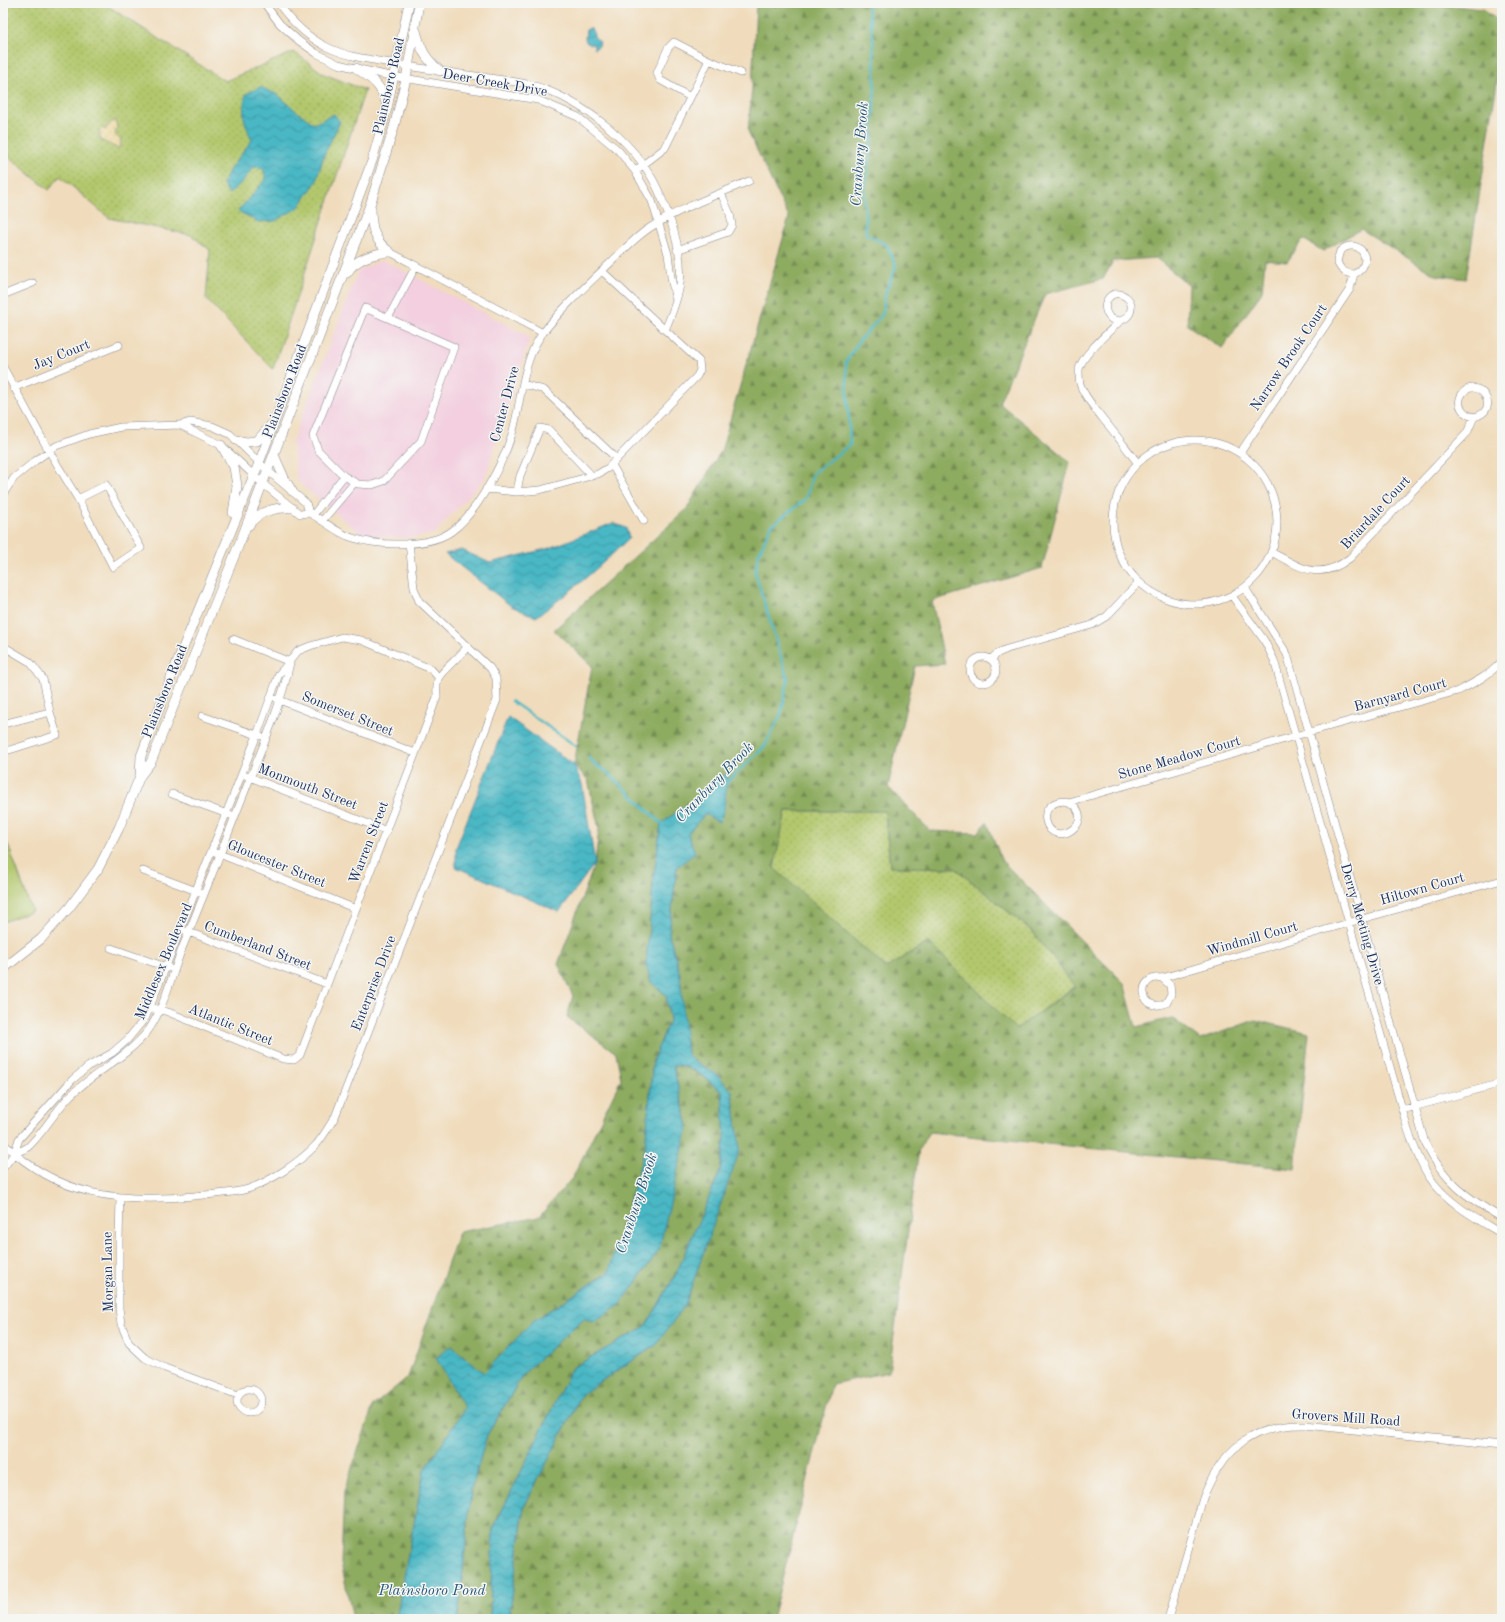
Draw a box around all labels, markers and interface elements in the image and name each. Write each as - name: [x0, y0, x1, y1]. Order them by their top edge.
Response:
- street label: Plainsboro Road: [371, 36, 407, 136]
- street label: Deer Creek Drive: [441, 67, 548, 99]
- water label: Cranbury Brook: [849, 101, 872, 207]
- street label: Narrow Brook Court: [1248, 301, 1330, 414]
- street label: Jay Court: [31, 337, 92, 373]
- street label: Plainsboro Road: [261, 342, 309, 440]
- street label: Center Drive: [488, 365, 522, 444]
- street label: Briardale Court: [1338, 473, 1413, 552]
- street label: Plainsboro Road: [140, 643, 190, 740]
- street label: Barnyard Court: [1352, 676, 1448, 714]
- street label: Somerset Street: [300, 689, 395, 739]
- street label: Stone Meadow Court: [1116, 734, 1242, 782]
- water label: Cranbury Brook: [673, 740, 757, 826]
- street label: Monmouth Street: [256, 762, 359, 812]
- street label: Warren Street: [347, 799, 391, 886]
- street label: Gloucester Street: [225, 838, 328, 890]
- street label: Derry Meeting Drive: [1338, 862, 1386, 987]
- street label: Hiltown Court: [1379, 870, 1466, 908]
- street label: Middlesex Boulevard: [133, 901, 195, 1022]
- street label: Cumberland Street: [202, 919, 313, 973]
- street label: Windmill Court: [1205, 919, 1299, 959]
- street label: Enterprise Drive: [349, 934, 399, 1033]
- street label: Atlantic Street: [186, 1002, 275, 1048]
- water label: Cranbury Brook: [614, 1151, 661, 1256]
- street label: Morgan Lane: [100, 1232, 116, 1312]
- street label: Grovers Mill Road: [1291, 1407, 1401, 1429]
- water label: Plainsboro Pond: [377, 1584, 487, 1599]

